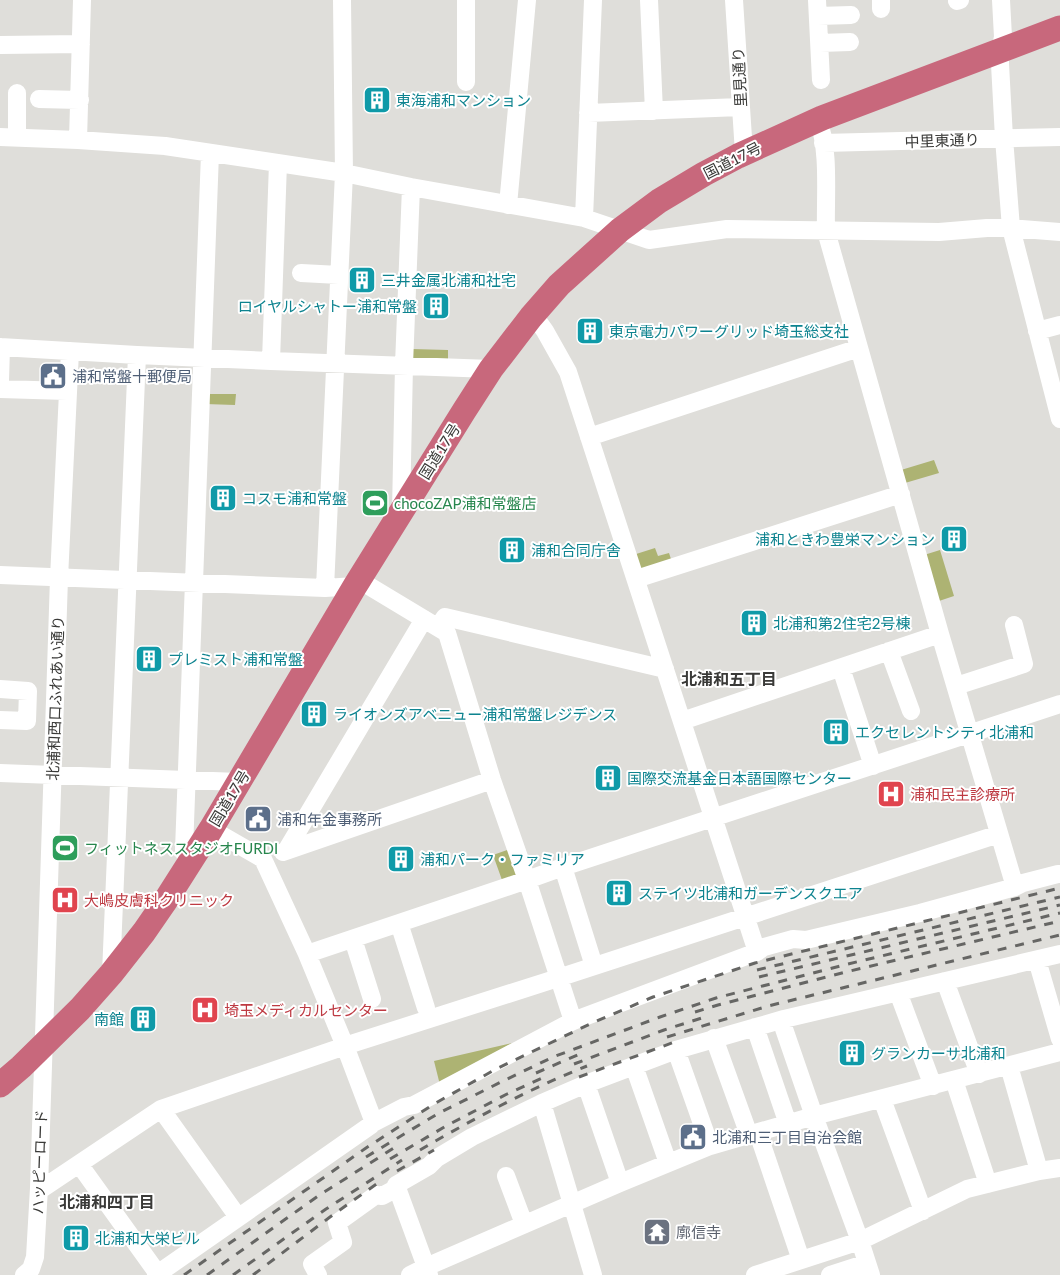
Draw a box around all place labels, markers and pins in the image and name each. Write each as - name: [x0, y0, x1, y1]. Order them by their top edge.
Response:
- building icon: 東海浦和マンション: [362, 85, 392, 115]
- place label: 東海浦和マンション: [396, 91, 531, 109]
- building icon: 三井金属北浦和社宅: [347, 265, 377, 295]
- place label: 三井金属北浦和社宅: [381, 271, 516, 289]
- building icon: ロイヤルシャトー浦和常盤: [421, 291, 451, 321]
- place label: ロイヤルシャトー浦和常盤: [237, 297, 417, 315]
- building icon: 東京電力パワーグリッド埼玉総支社: [575, 316, 605, 346]
- place label: 東京電力パワーグリッド埼玉総支社: [609, 322, 849, 340]
- public building icon: 浦和常盤十郵便局: [38, 361, 68, 391]
- place label: 浦和常盤十郵便局: [72, 367, 192, 385]
- building icon: コスモ浦和常盤: [208, 483, 238, 513]
- sports icon: chocoZAP浦和常盤店: [360, 488, 390, 518]
- place label: コスモ浦和常盤: [242, 489, 347, 507]
- place label: chocoZAP浦和常盤店: [394, 494, 536, 512]
- building icon: 浦和ときわ豊栄マンション: [939, 524, 969, 554]
- place label: 浦和ときわ豊栄マンション: [755, 530, 935, 548]
- building icon: 浦和合同庁舎: [497, 535, 527, 565]
- place label: 浦和合同庁舎: [531, 541, 621, 559]
- building icon: 北浦和第2住宅2号棟: [739, 608, 769, 638]
- place label: 北浦和第2住宅2号棟: [773, 614, 910, 632]
- building icon: プレミスト浦和常盤: [134, 644, 164, 674]
- place label: プレミスト浦和常盤: [168, 650, 303, 668]
- building icon: ライオンズアベニュー浦和常盤レジデンス: [299, 699, 329, 729]
- place label: ライオンズアベニュー浦和常盤レジデンス: [333, 705, 617, 723]
- building icon: エクセレントシティ北浦和: [821, 717, 851, 747]
- place label: エクセレントシティ北浦和: [855, 723, 1034, 741]
- building icon: 国際交流基金日本語国際センター: [593, 763, 623, 793]
- place label: 国際交流基金日本語国際センター: [627, 769, 852, 787]
- hospital icon: 浦和民主診療所: [876, 779, 906, 809]
- place label: 浦和民主診療所: [910, 785, 1015, 803]
- public building icon: 浦和年金事務所: [243, 804, 273, 834]
- place label: 浦和年金事務所: [277, 810, 382, 828]
- sports icon: フィットネススタジオFURDI: [50, 833, 80, 863]
- place label: フィットネススタジオFURDI: [84, 839, 278, 857]
- building icon: 浦和パーク・ファミリア: [386, 844, 416, 874]
- place label: 浦和パーク・ファミリア: [420, 850, 585, 868]
- building icon: ステイツ北浦和ガーデンスクエア: [604, 878, 634, 908]
- place label: ステイツ北浦和ガーデンスクエア: [638, 884, 863, 902]
- hospital icon: 大嶋皮膚科クリニック: [50, 885, 80, 915]
- place label: 大嶋皮膚科クリニック: [84, 891, 234, 909]
- hospital icon: 埼玉メディカルセンター: [190, 995, 220, 1025]
- place label: 埼玉メディカルセンター: [224, 1001, 388, 1019]
- building icon: 南館: [128, 1004, 158, 1034]
- place label: 南館: [94, 1010, 124, 1028]
- building icon: グランカーサ北浦和: [837, 1038, 867, 1068]
- place label: グランカーサ北浦和: [871, 1044, 1006, 1062]
- public building icon: 北浦和三丁目自治会館: [678, 1122, 708, 1152]
- place label: 北浦和三丁目自治会館: [712, 1128, 862, 1146]
- temple icon: 廓信寺: [642, 1217, 672, 1247]
- building icon: 北浦和大栄ビル: [61, 1223, 91, 1253]
- place label: 廓信寺: [676, 1223, 721, 1241]
- place label: 北浦和大栄ビル: [95, 1229, 200, 1247]

